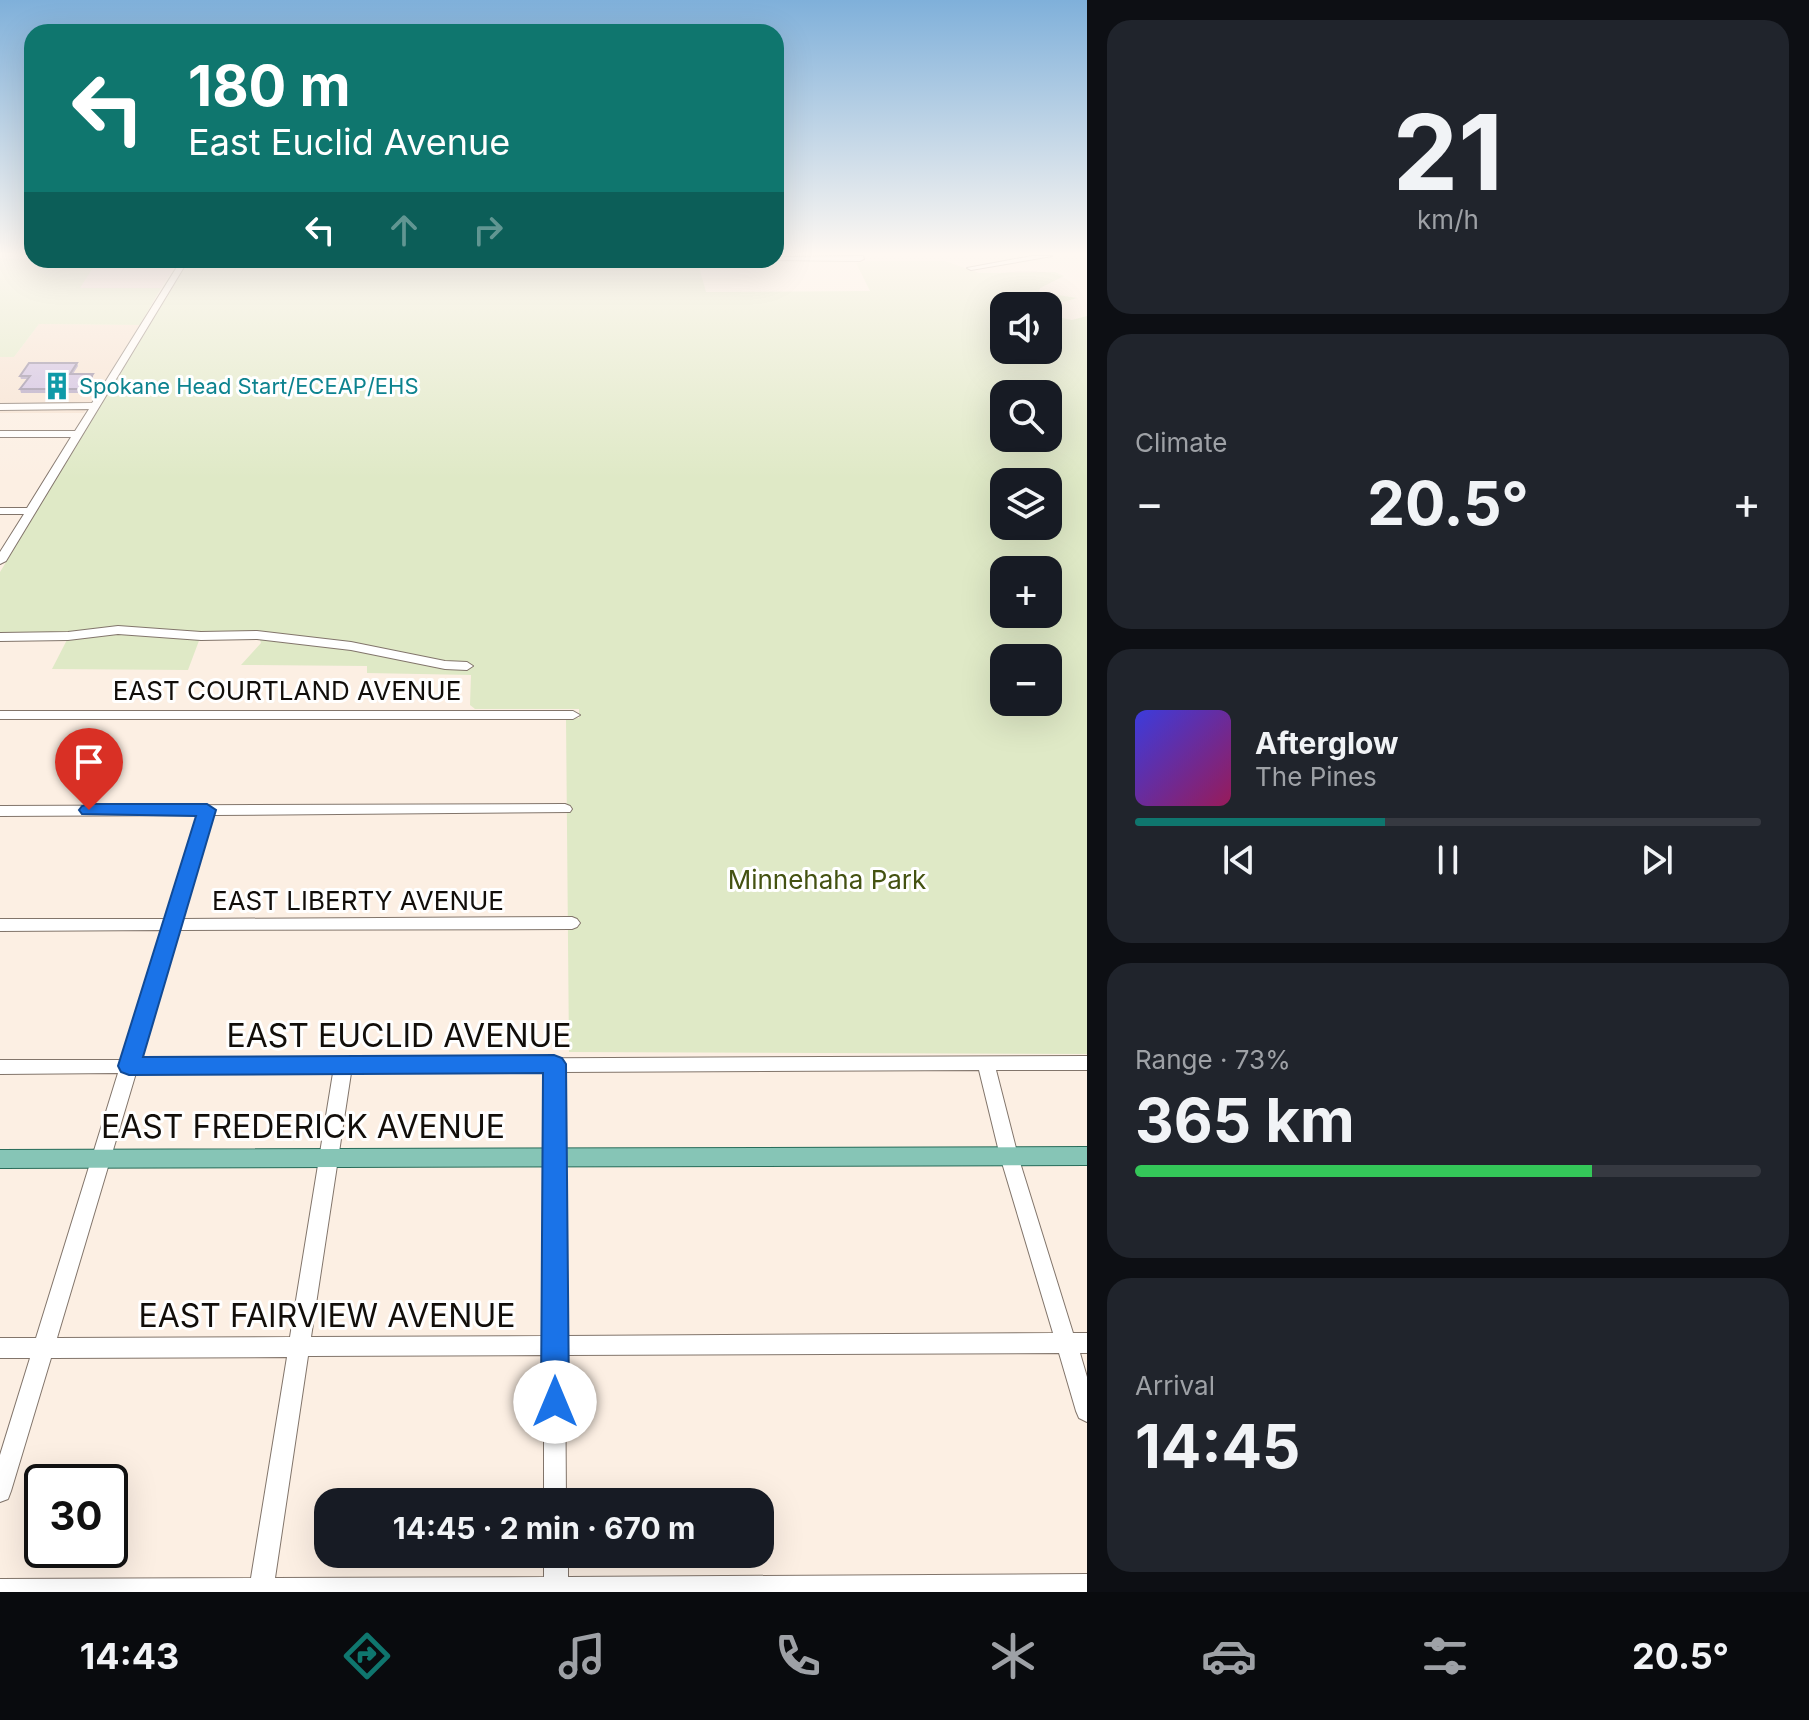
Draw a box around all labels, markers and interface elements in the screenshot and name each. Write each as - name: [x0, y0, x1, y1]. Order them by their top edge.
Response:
- text: 180 m: [188, 52, 351, 120]
- icon: left: [56, 56, 160, 160]
- text: 21: [1393, 89, 1503, 215]
- text: East Euclid Avenue: [188, 120, 510, 164]
- text: km/h: [1417, 204, 1479, 235]
- icon: left: [298, 208, 342, 252]
- icon: ahead: [382, 208, 426, 252]
- icon: right: [466, 208, 510, 252]
- map controls: [990, 292, 1062, 716]
- button: sound: [990, 292, 1062, 364]
- building icon: Spokane Head Start/ECEAP/EHS: [42, 371, 72, 401]
- place label: Spokane Head Start/ECEAP/EHS: [79, 373, 419, 399]
- button: search: [990, 380, 1062, 452]
- text: Climate: [1135, 427, 1227, 458]
- text: 20.5°: [1367, 467, 1529, 539]
- button: layers: [990, 468, 1062, 540]
- text: −: [1135, 476, 1164, 530]
- text: +: [1732, 476, 1761, 530]
- button: +: [990, 556, 1062, 628]
- button: −: [990, 644, 1062, 716]
- street label: EAST COURTLAND AVENUE: [113, 675, 461, 706]
- text: Afterglow: [1255, 725, 1399, 761]
- pin: [55, 728, 123, 810]
- icon: arrive: [67, 740, 111, 784]
- text: The Pines: [1255, 761, 1377, 792]
- icon: previous: [1217, 838, 1261, 882]
- icon: pause: [1426, 838, 1470, 882]
- icon: next: [1635, 838, 1679, 882]
- park label: Minnehaha Park: [728, 864, 926, 895]
- street label: EAST LIBERTY AVENUE: [212, 885, 504, 916]
- street label: EAST EUCLID AVENUE: [226, 1016, 572, 1055]
- text: Range · 73%: [1135, 1044, 1291, 1075]
- text: 365 km: [1135, 1084, 1355, 1156]
- street label: EAST FREDERICK AVENUE: [101, 1107, 505, 1146]
- street label: EAST FAIRVIEW AVENUE: [138, 1296, 516, 1335]
- position arrow: [513, 1360, 597, 1444]
- text: Arrival: [1135, 1370, 1215, 1401]
- text: 14:45: [1135, 1410, 1300, 1482]
- speed limit sign: 30: [24, 1464, 128, 1568]
- text: 14:45 · 2 min · 670 m: [393, 1510, 695, 1546]
- icon: directions: [339, 1628, 395, 1684]
- icon: music: [554, 1628, 610, 1684]
- icon: phone: [770, 1628, 826, 1684]
- icon: climate: [985, 1628, 1041, 1684]
- icon: car: [1201, 1628, 1257, 1684]
- icon: filters: [1417, 1628, 1473, 1684]
- text: 14:43: [80, 1634, 179, 1678]
- text: 20.5°: [1632, 1634, 1729, 1678]

